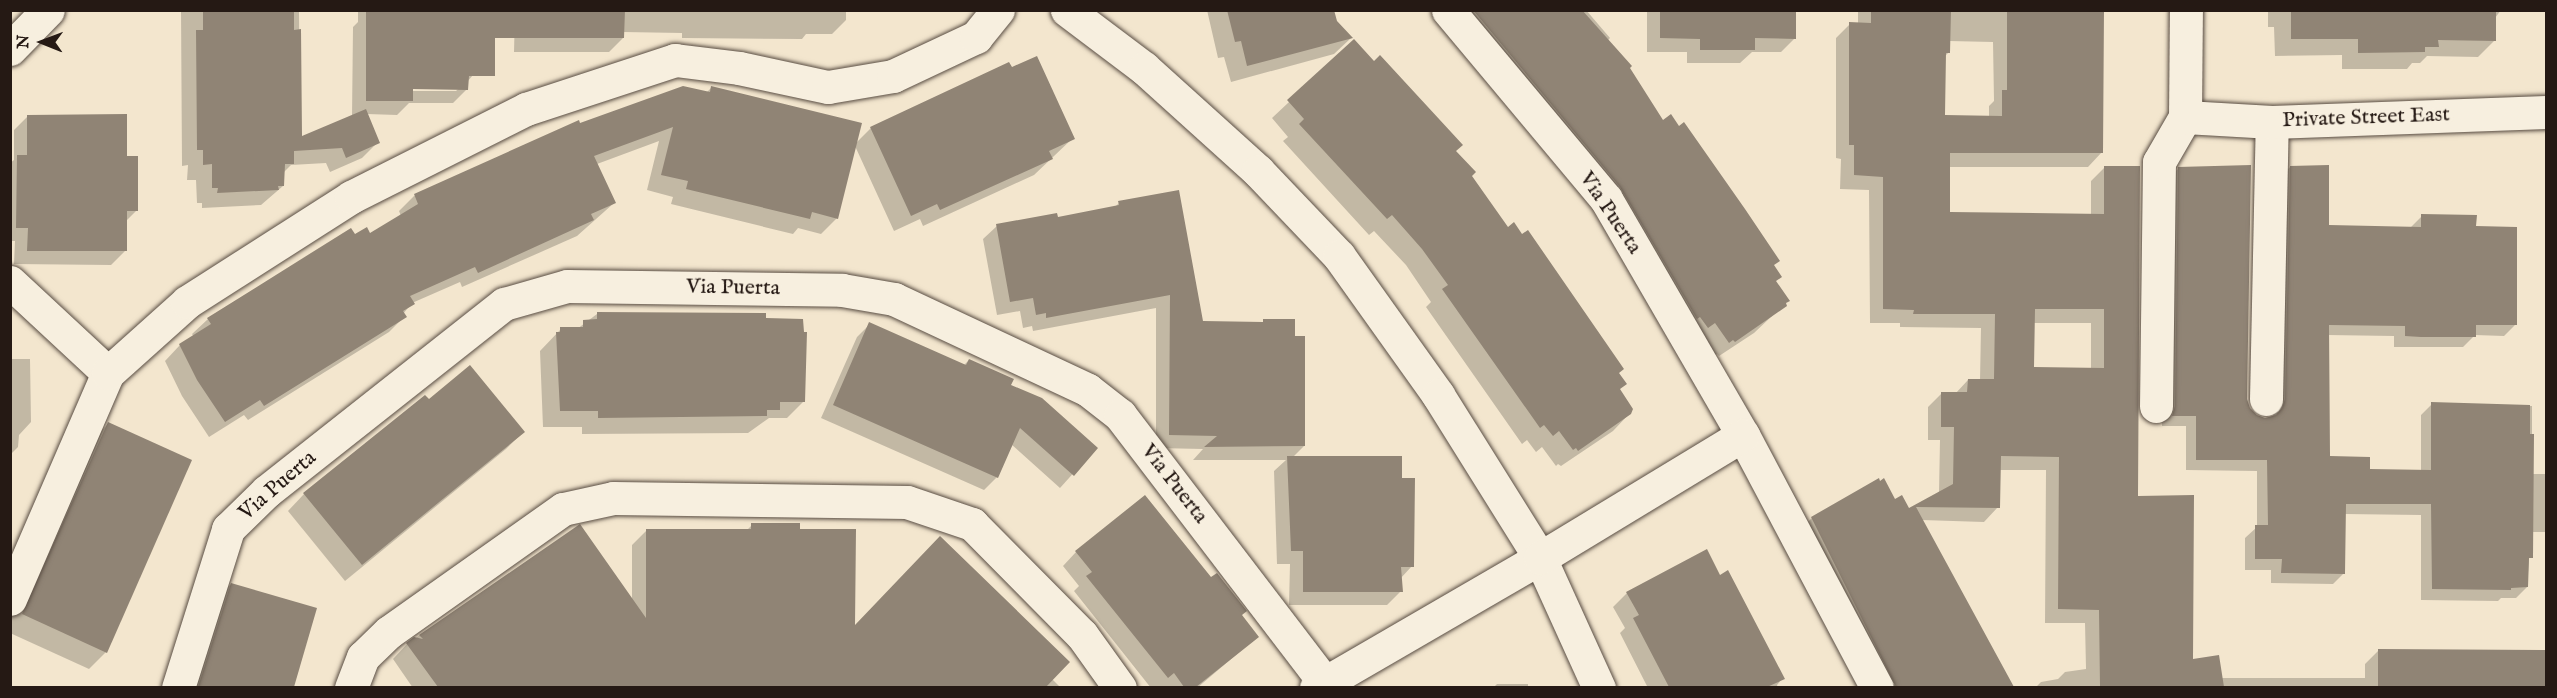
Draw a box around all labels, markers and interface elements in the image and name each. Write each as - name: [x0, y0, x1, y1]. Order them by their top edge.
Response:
- north arrow: [12, 12, 72, 72]
- text: N: [14, 35, 34, 49]
- street label: Private Street East: [2282, 102, 2450, 134]
- street label: Via Puerta: [1573, 167, 1647, 259]
- street label: Via Puerta: [686, 274, 780, 302]
- street label: Via Puerta: [1135, 439, 1213, 529]
- street label: Via Puerta: [234, 445, 322, 527]

